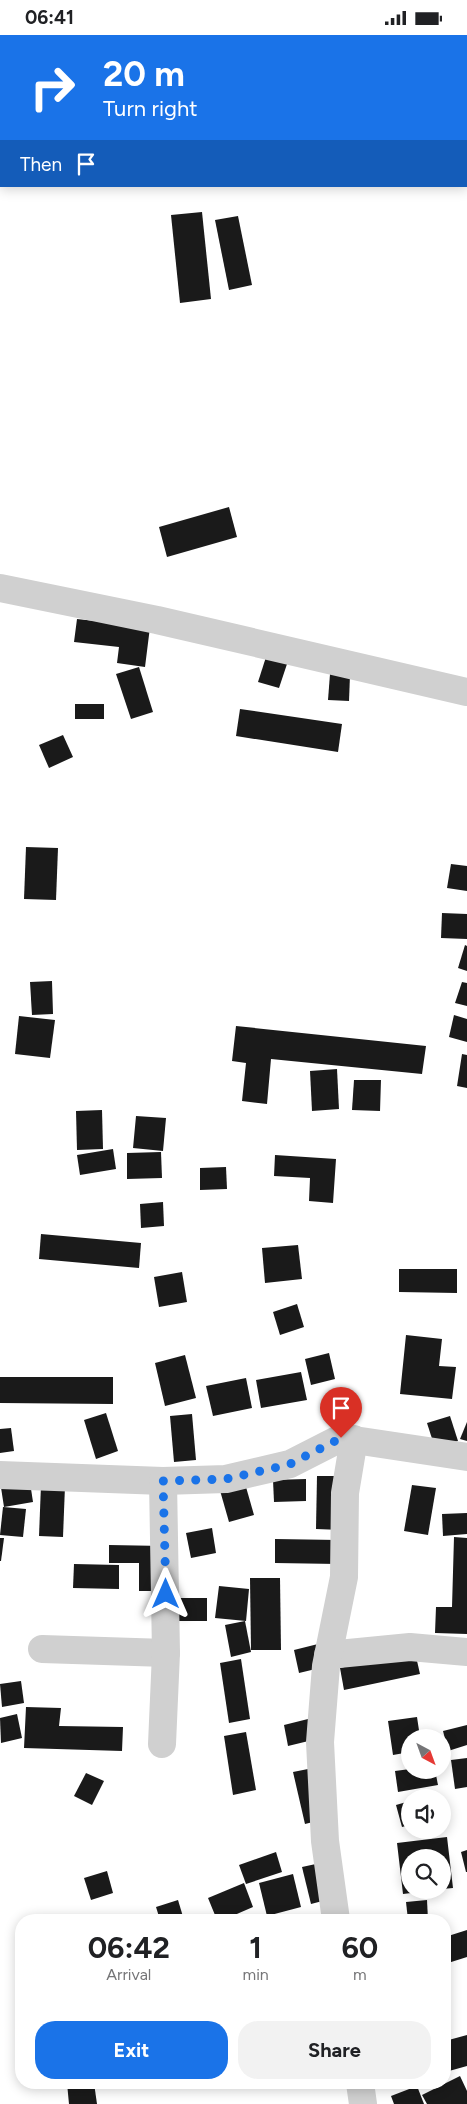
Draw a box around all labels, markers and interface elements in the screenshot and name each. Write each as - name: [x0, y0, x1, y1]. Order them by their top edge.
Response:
- text: 06:41: [25, 6, 74, 29]
- text: 20 m: [103, 53, 185, 95]
- icon: right: [20, 55, 85, 120]
- text: Turn right: [103, 95, 198, 122]
- icon: arrive: [72, 150, 100, 178]
- text: Then: [20, 153, 62, 176]
- pin: [320, 1387, 362, 1438]
- icon: arrive: [327, 1394, 355, 1422]
- position arrow: [139, 1567, 191, 1619]
- north arrow: [401, 1729, 451, 1779]
- map controls: [401, 1729, 451, 1899]
- button: sound: [401, 1789, 451, 1839]
- button: search: [401, 1849, 451, 1899]
- text: 06:42: [88, 1929, 170, 1966]
- text: 1: [249, 1929, 262, 1966]
- text: 60: [341, 1929, 378, 1966]
- text: Arrival: [106, 1965, 151, 1984]
- text: min: [243, 1965, 269, 1984]
- text: m: [353, 1965, 367, 1984]
- button: Exit: [35, 2021, 228, 2079]
- button: Share: [238, 2021, 431, 2079]

